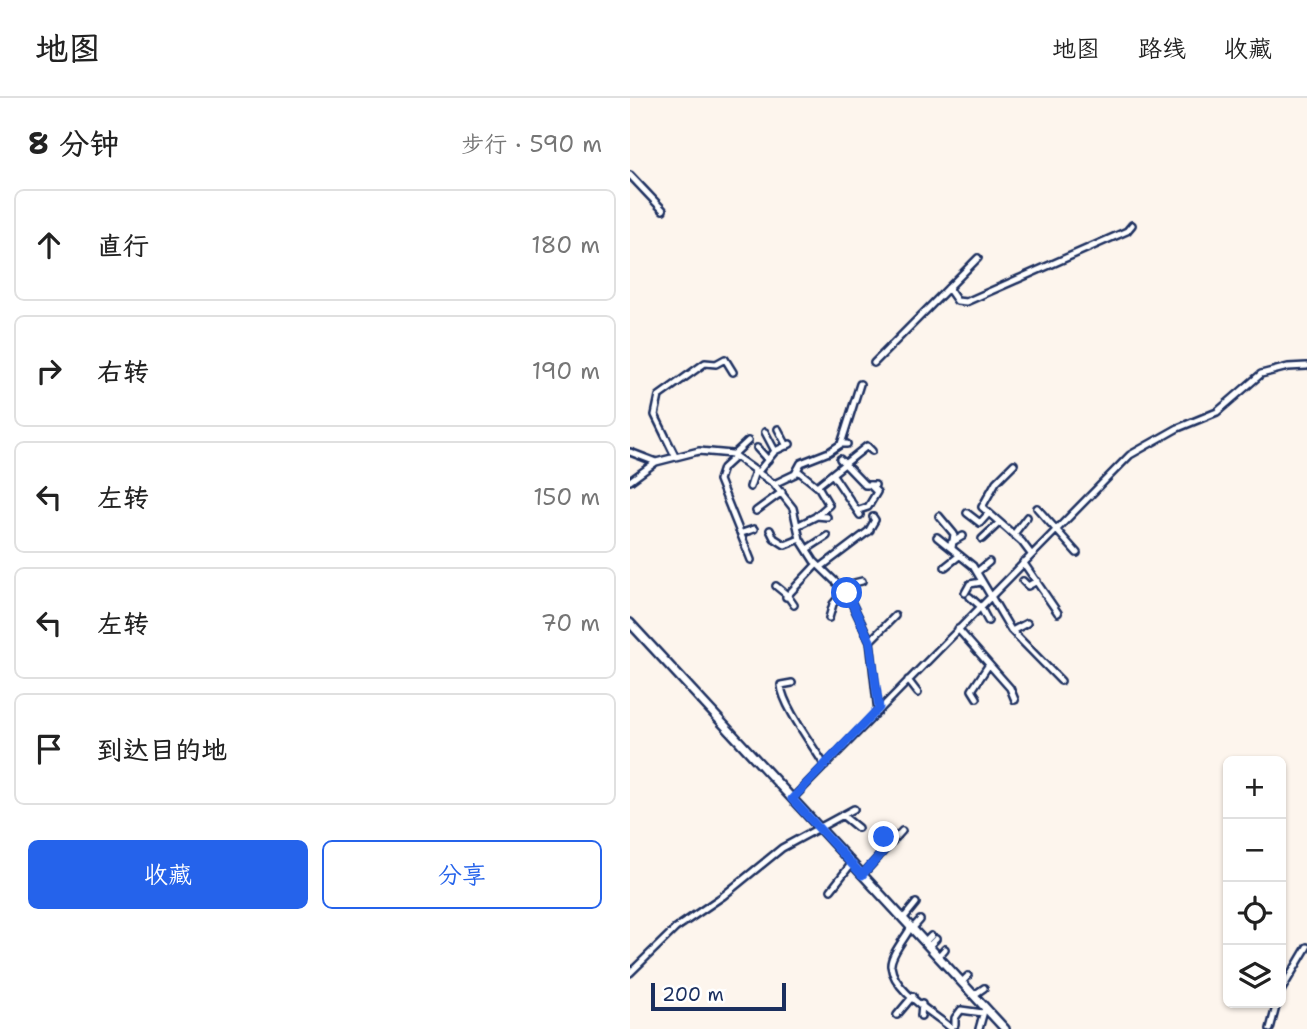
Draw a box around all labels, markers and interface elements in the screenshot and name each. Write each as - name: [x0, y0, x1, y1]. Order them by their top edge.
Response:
- text: 地图: [35, 26, 101, 71]
- text: 地图: [1052, 33, 1100, 65]
- text: 路线: [1138, 33, 1186, 65]
- text: 收藏: [1224, 33, 1272, 65]
- text: 8 分钟: [28, 123, 119, 164]
- text: 步行 · 590 m: [461, 129, 602, 159]
- icon: ahead: [30, 226, 68, 264]
- text: 直行: [97, 228, 149, 263]
- text: 180 m: [531, 230, 600, 260]
- icon: right: [30, 352, 68, 390]
- text: 右转: [97, 354, 149, 389]
- text: 190 m: [532, 356, 600, 386]
- icon: left: [30, 478, 68, 516]
- text: 左转: [97, 480, 149, 515]
- text: 150 m: [533, 482, 600, 512]
- route start: [831, 577, 862, 608]
- icon: left: [30, 604, 68, 642]
- text: 左转: [97, 606, 149, 641]
- text: 70 m: [541, 608, 600, 638]
- icon: arrive: [30, 730, 68, 768]
- text: 到达目的地: [97, 732, 227, 767]
- map controls: [1223, 756, 1286, 1008]
- button: +: [1223, 756, 1286, 819]
- button: −: [1223, 819, 1286, 882]
- route end: [868, 821, 899, 852]
- button: 收藏: [28, 840, 308, 909]
- button: 分享: [322, 840, 602, 909]
- button: locate: [1223, 882, 1286, 945]
- button: layers: [1223, 945, 1286, 1008]
- scale bar: [651, 980, 786, 1012]
- text: 200 m: [662, 982, 724, 1007]

